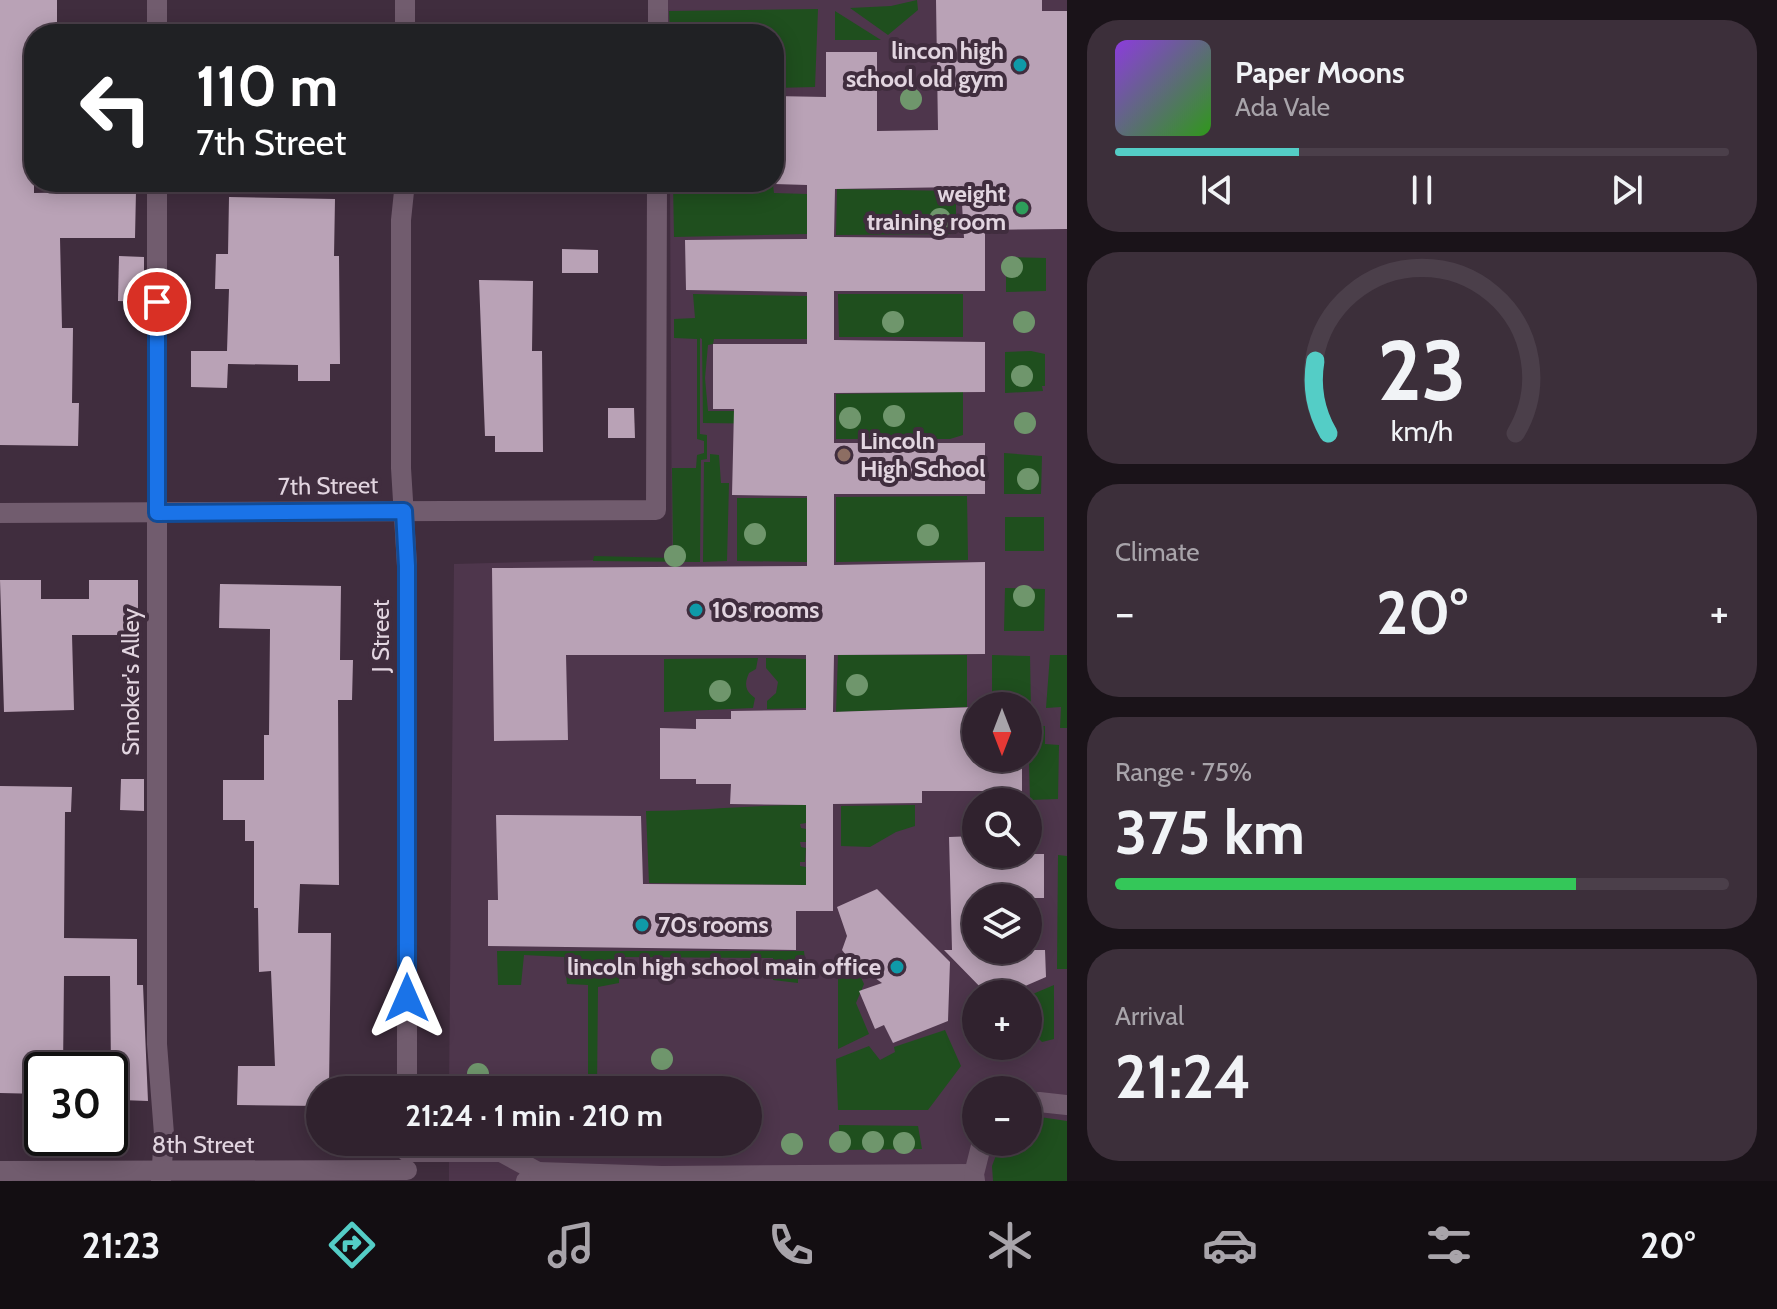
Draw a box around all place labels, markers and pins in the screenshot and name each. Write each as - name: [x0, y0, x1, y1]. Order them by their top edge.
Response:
- place label: lincon high school old gym: [846, 36, 1004, 93]
- marker: lincon high school old gym: [1011, 56, 1029, 74]
- place label: weight training room: [867, 179, 1006, 236]
- marker: weight training room: [1013, 199, 1031, 217]
- pin: [123, 268, 191, 336]
- place label: Lincoln High School: [860, 426, 985, 483]
- marker: Lincoln High School: [835, 446, 853, 464]
- place label: 10s rooms: [712, 595, 819, 624]
- marker: 10s rooms: [687, 601, 705, 619]
- place label: 70s rooms: [658, 910, 769, 939]
- marker: 70s rooms: [633, 916, 651, 934]
- place label: lincoln high school main office: [567, 952, 881, 981]
- marker: lincoln high school main office: [888, 958, 906, 976]

